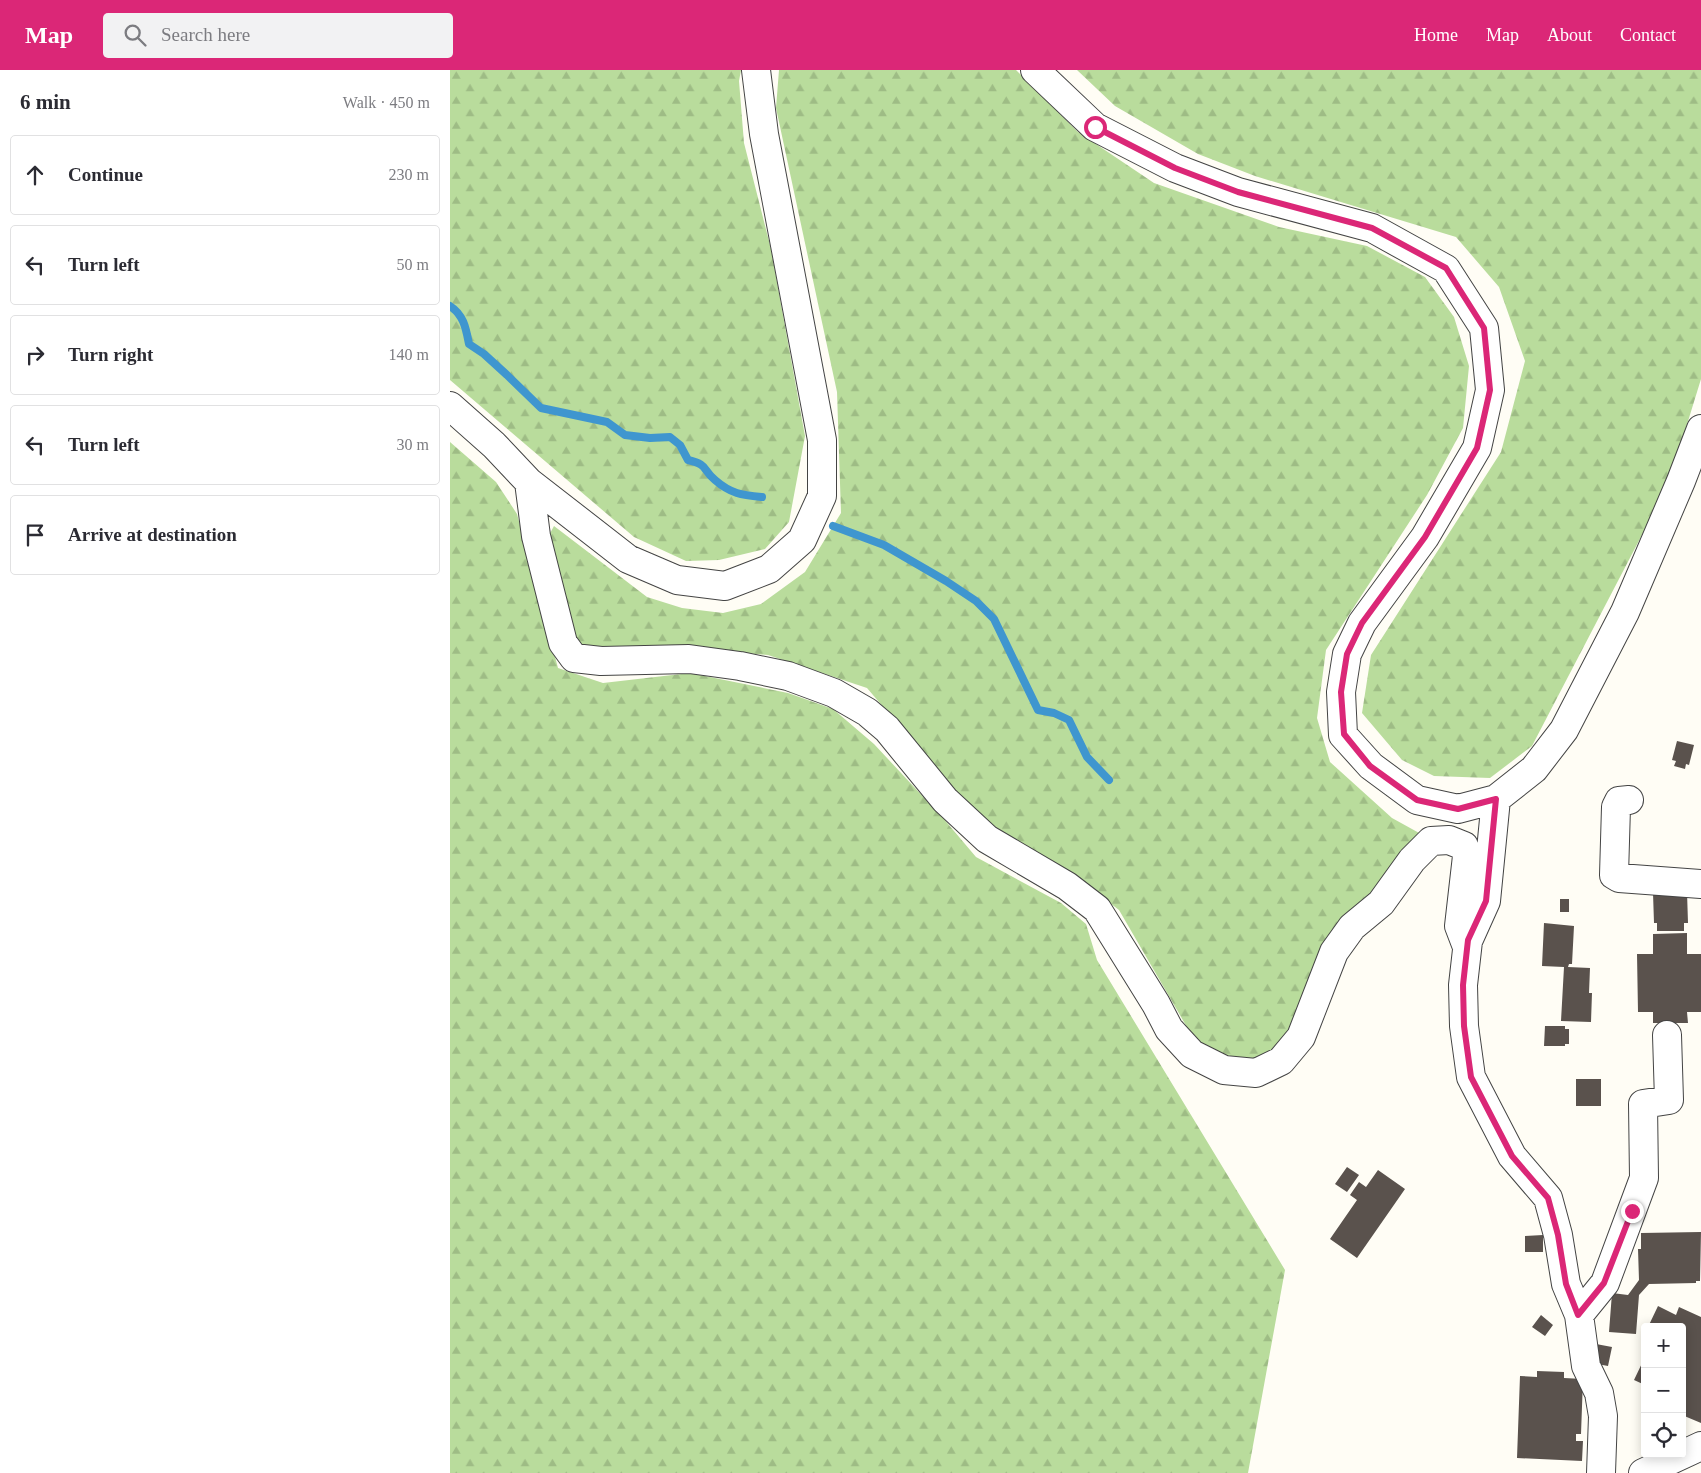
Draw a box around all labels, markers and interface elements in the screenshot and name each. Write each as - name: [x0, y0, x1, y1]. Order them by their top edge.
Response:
- search box: [103, 13, 453, 58]
- icon: search: [121, 21, 149, 49]
- text: Map: [25, 22, 73, 48]
- text: Search here: [161, 24, 250, 45]
- text: Home: [1414, 25, 1458, 45]
- text: Map: [1486, 25, 1519, 45]
- text: About: [1547, 25, 1592, 45]
- text: Contact: [1620, 25, 1676, 45]
- text: 6 min: [20, 90, 71, 114]
- text: Walk · 450 m: [343, 94, 430, 111]
- route start: [1084, 116, 1107, 139]
- icon: ahead: [21, 161, 49, 189]
- text: Continue: [68, 164, 143, 185]
- text: 230 m: [389, 166, 429, 183]
- icon: left: [21, 251, 49, 279]
- text: Turn left: [68, 254, 140, 275]
- text: 50 m: [397, 256, 429, 273]
- icon: right: [21, 341, 49, 369]
- text: Turn right: [68, 344, 153, 365]
- text: 140 m: [389, 346, 429, 363]
- icon: left: [21, 431, 49, 459]
- text: Turn left: [68, 434, 140, 455]
- text: 30 m: [397, 436, 429, 453]
- icon: arrive: [21, 521, 49, 549]
- text: Arrive at destination: [68, 524, 237, 545]
- route end: [1621, 1200, 1644, 1223]
- map controls: [1641, 1323, 1686, 1458]
- button: +: [1641, 1323, 1686, 1368]
- button: −: [1641, 1368, 1686, 1413]
- button: locate: [1641, 1413, 1686, 1458]

